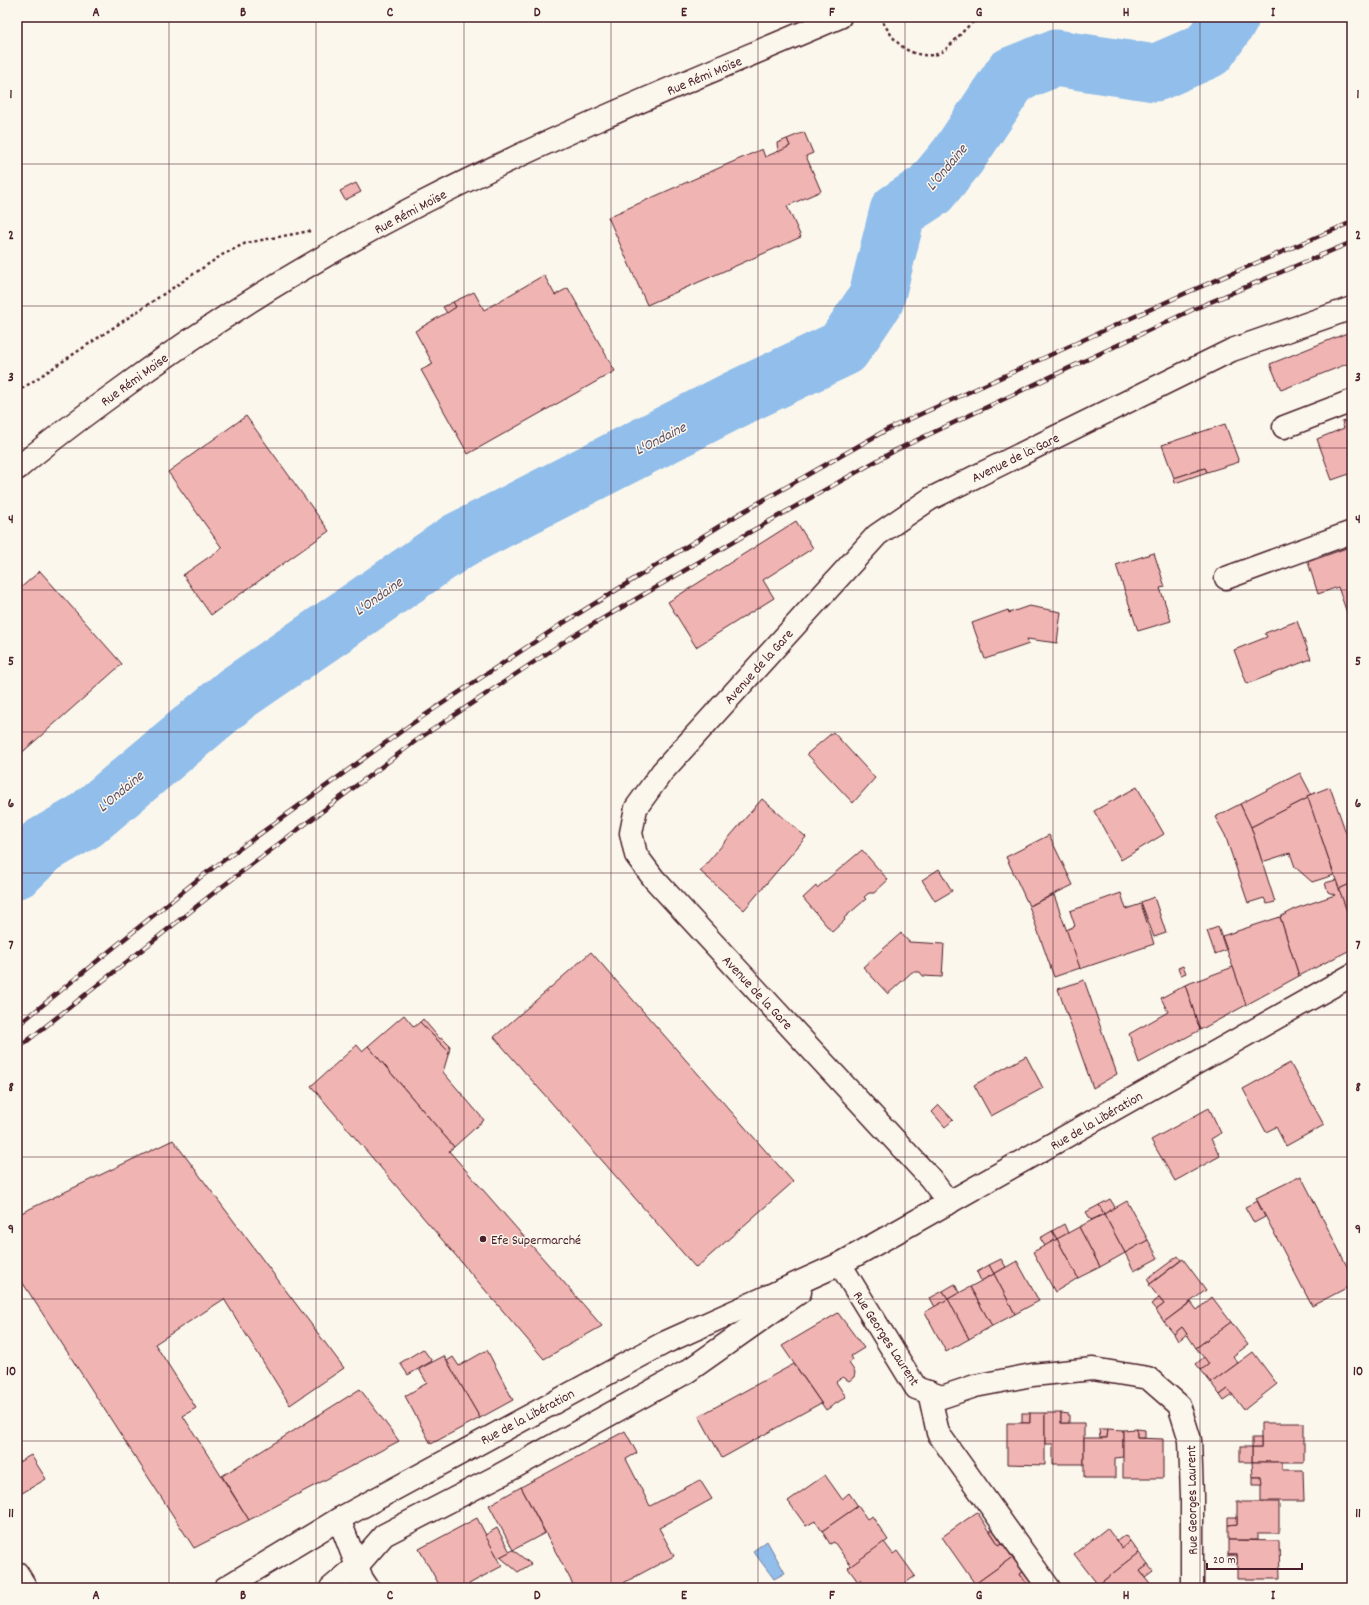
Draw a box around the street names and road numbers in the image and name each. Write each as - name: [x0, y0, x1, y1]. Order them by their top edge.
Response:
- street label: Rue Rémi Moïse: [664, 52, 745, 102]
- street label: Rue Rémi Moïse: [371, 185, 451, 240]
- street label: Rue Rémi Moïse: [97, 349, 173, 412]
- street label: Avenue de la Gare: [969, 429, 1063, 489]
- street label: Avenue de la Gare: [720, 625, 799, 710]
- street label: Avenue de la Gare: [717, 952, 796, 1035]
- street label: Rue de la Libération: [1047, 1087, 1147, 1156]
- street label: Rue Georges Laurent: [847, 1288, 924, 1390]
- street label: Rue de la Libération: [477, 1385, 578, 1451]
- street label: Rue Georges Laurent: [1182, 1445, 1204, 1555]

